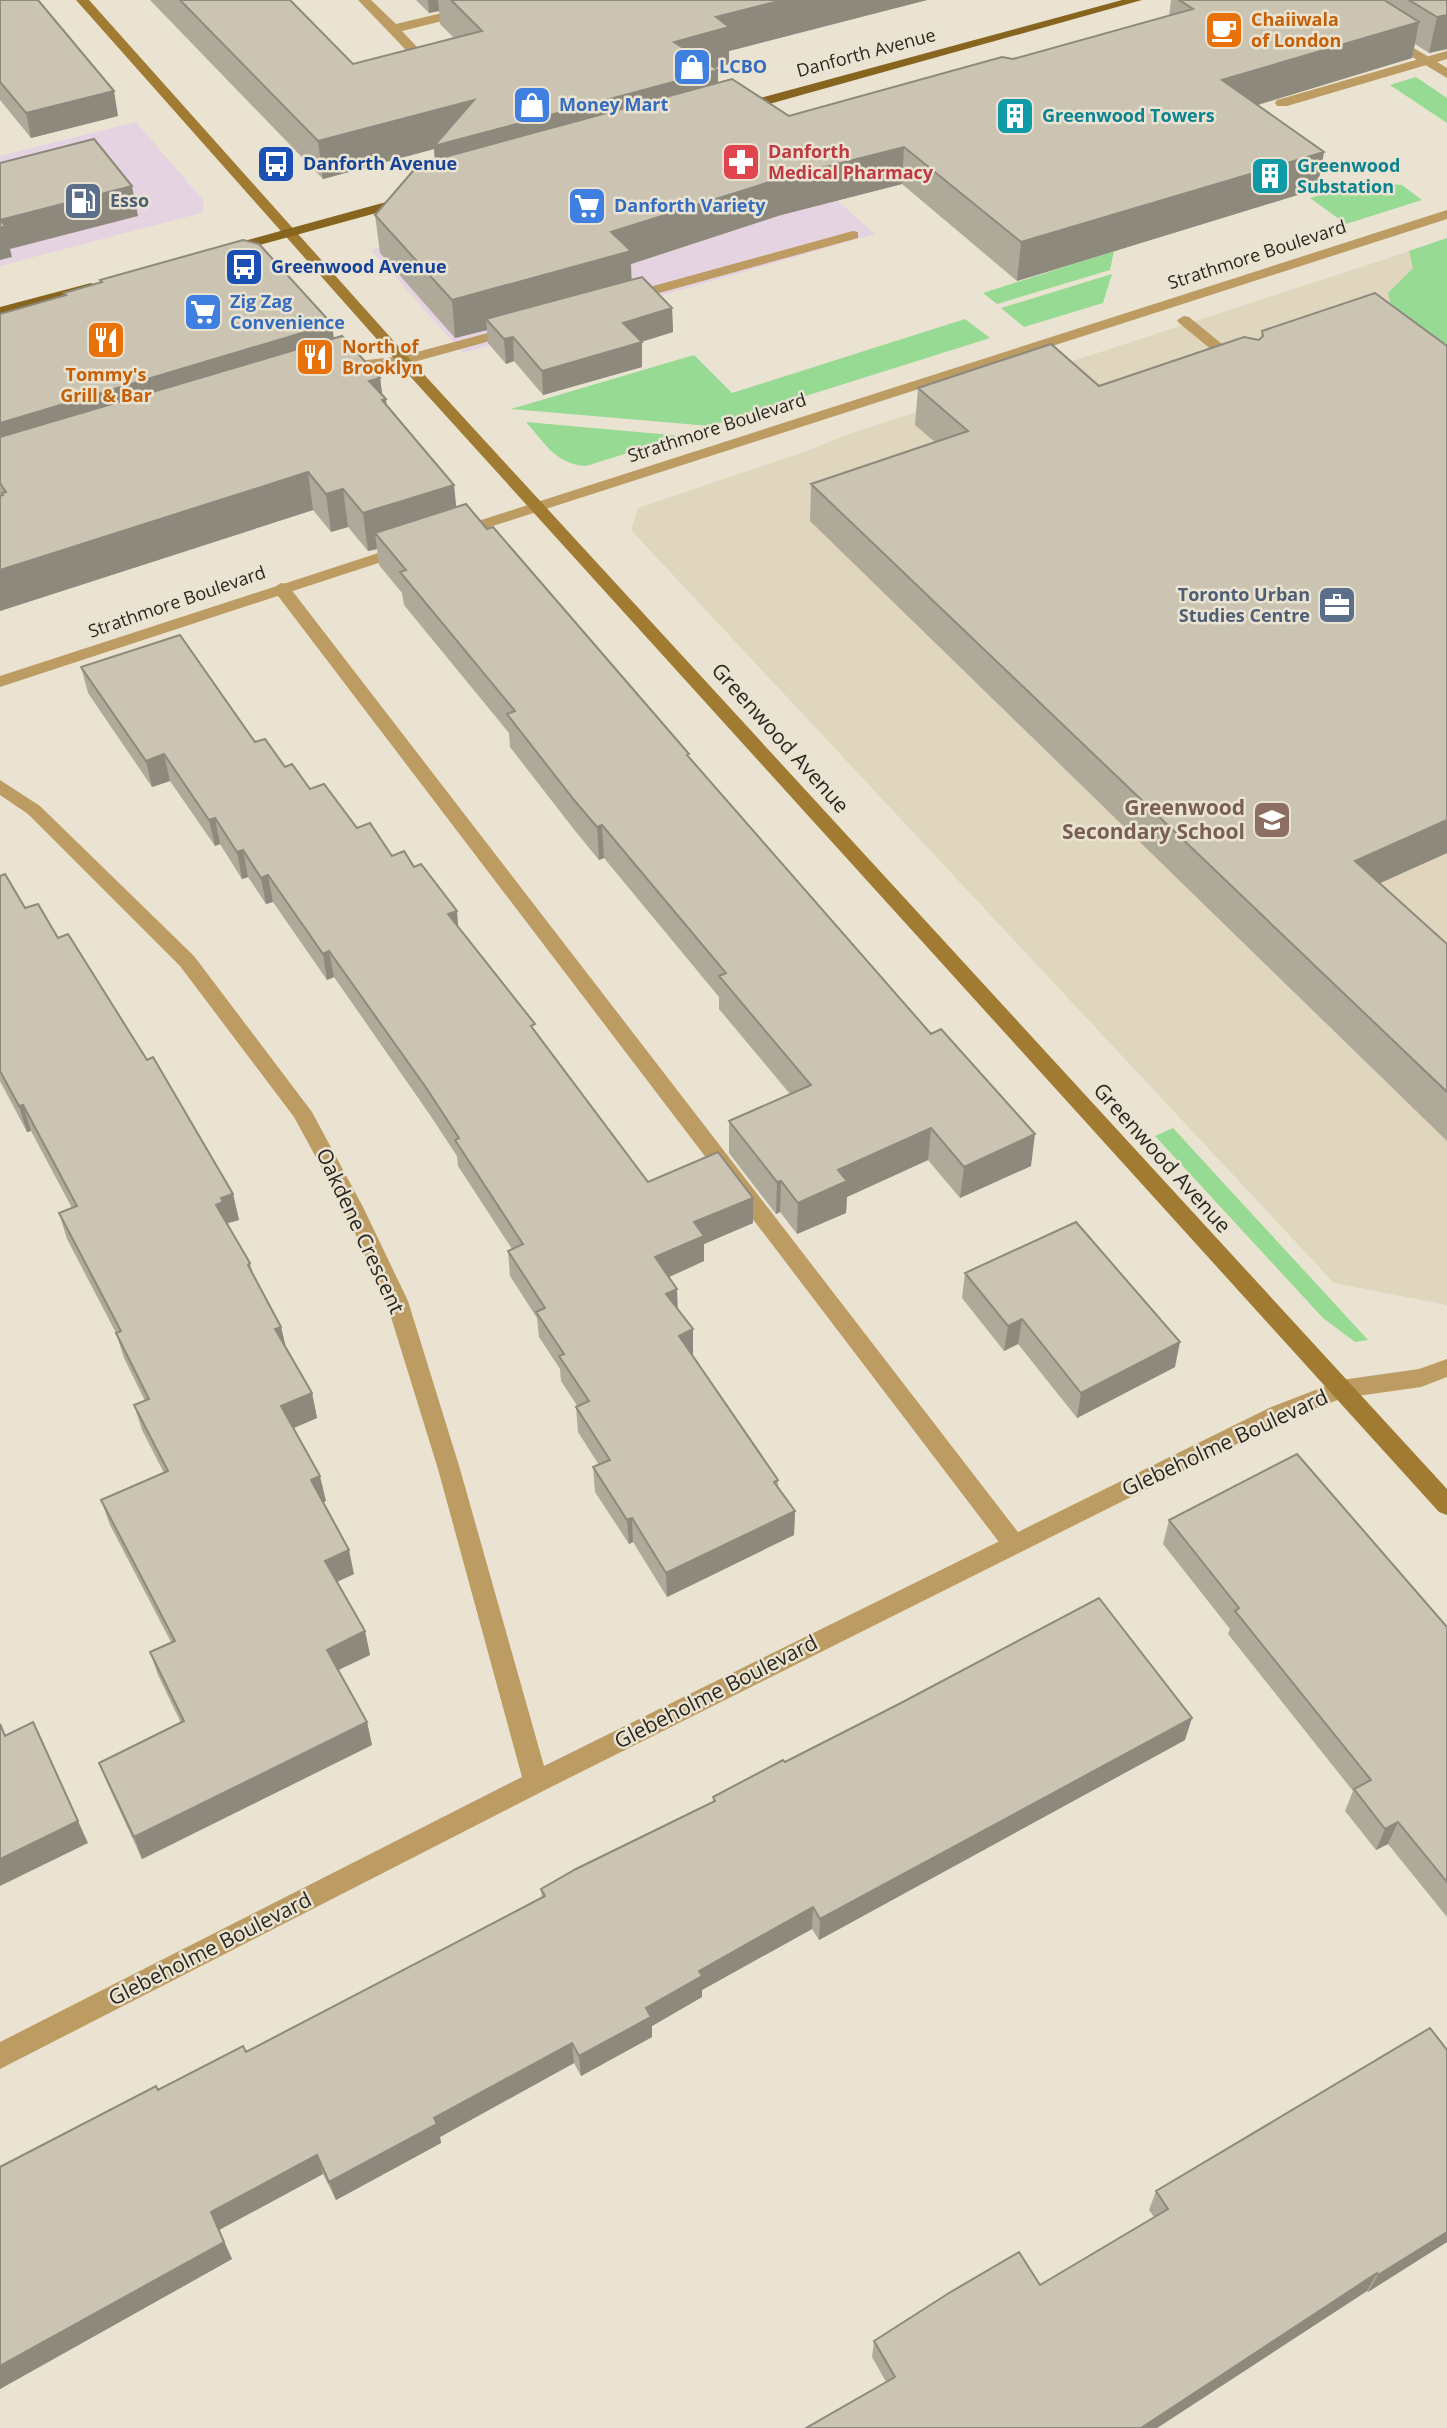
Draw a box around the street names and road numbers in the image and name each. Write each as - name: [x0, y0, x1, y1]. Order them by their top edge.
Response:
- street label: Danforth Avenue: [794, 22, 938, 82]
- street label: Strathmore Boulevard: [1164, 214, 1349, 294]
- street label: Strathmore Boulevard: [624, 387, 809, 467]
- street label: Strathmore Boulevard: [85, 559, 269, 643]
- street label: Greenwood Avenue: [706, 656, 856, 819]
- street label: Greenwood Avenue: [1088, 1076, 1238, 1239]
- street label: Oakdene Crescent: [310, 1143, 412, 1318]
- street label: Glebeholme Boulevard: [1117, 1382, 1332, 1502]
- street label: Glebeholme Boulevard: [609, 1628, 822, 1754]
- street label: Glebeholme Boulevard: [103, 1885, 316, 2011]

